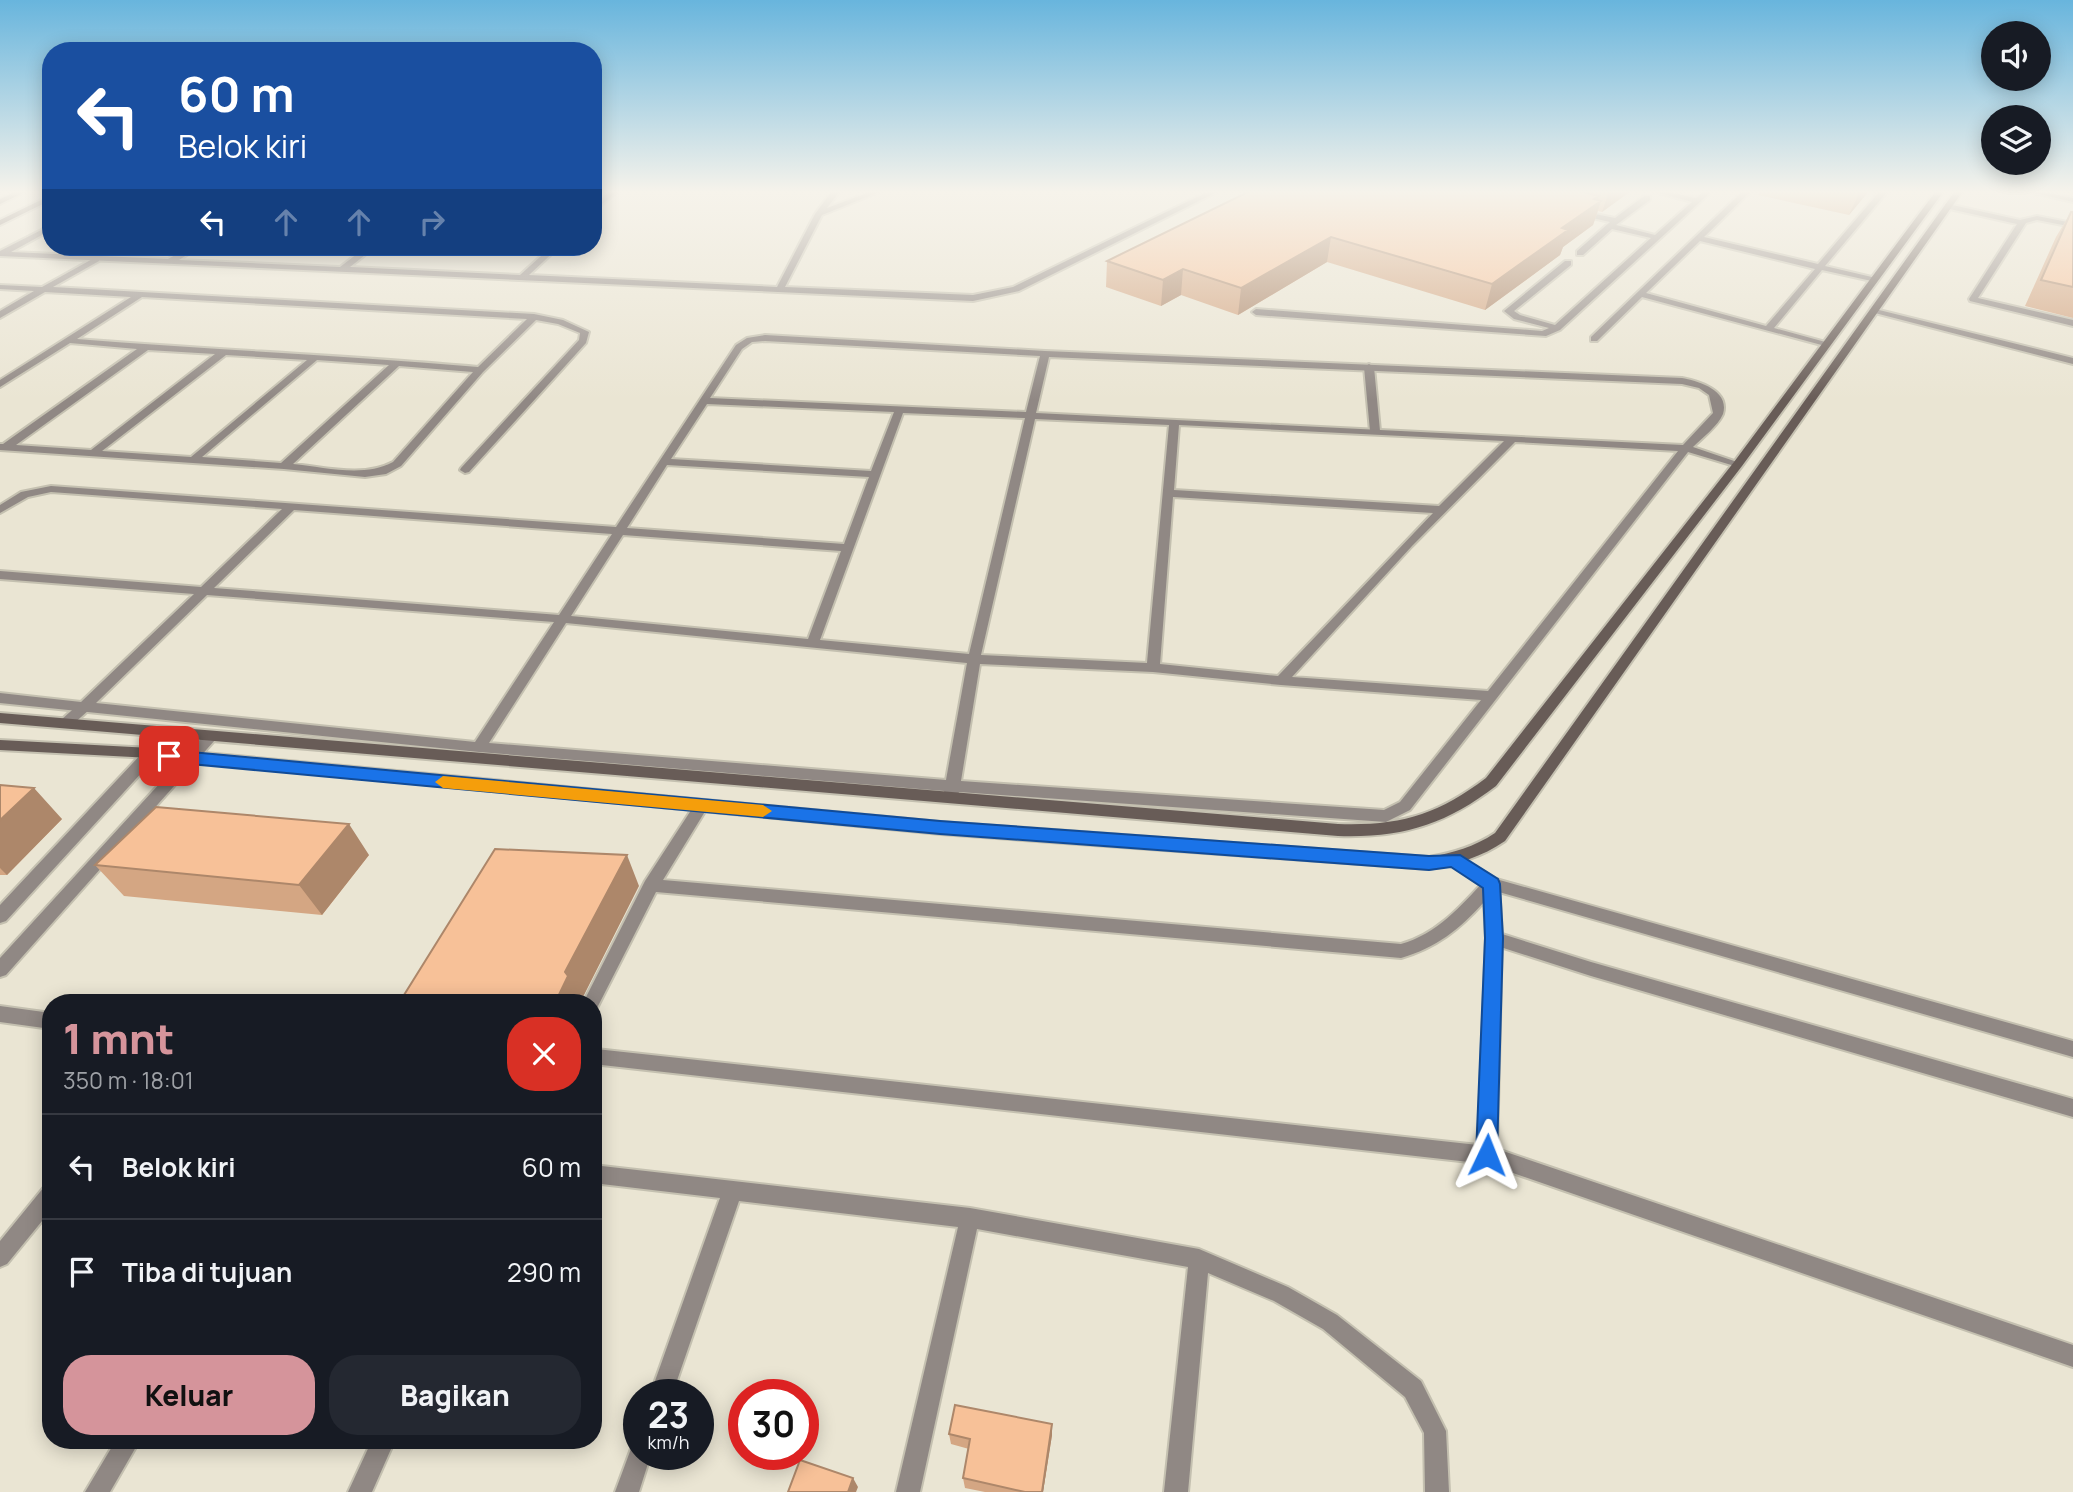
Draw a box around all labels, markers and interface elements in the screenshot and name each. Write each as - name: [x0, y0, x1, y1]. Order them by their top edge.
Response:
- map controls: [1981, 21, 2051, 175]
- button: sound: [1981, 21, 2051, 91]
- text: 60 m: [178, 60, 295, 127]
- icon: left: [63, 70, 154, 161]
- button: layers: [1981, 105, 2051, 175]
- text: Belok kiri: [178, 124, 307, 168]
- icon: left: [194, 203, 232, 241]
- icon: ahead: [267, 203, 305, 241]
- icon: ahead: [340, 203, 378, 241]
- icon: right: [413, 203, 451, 241]
- pin: [139, 726, 199, 786]
- icon: arrive: [150, 737, 188, 775]
- text: 1 mnt: [63, 1009, 174, 1067]
- button: close: [507, 1017, 581, 1091]
- text: 350 m · 18:01: [63, 1064, 194, 1096]
- position arrow: [1450, 1118, 1524, 1192]
- icon: left: [63, 1148, 101, 1186]
- text: Belok kiri: [122, 1149, 236, 1185]
- text: 60 m: [522, 1149, 581, 1185]
- icon: arrive: [63, 1253, 101, 1291]
- text: Tiba di tujuan: [122, 1254, 292, 1290]
- text: 290 m: [507, 1254, 581, 1290]
- button: Keluar: [63, 1355, 315, 1435]
- button: Bagikan: [329, 1355, 581, 1435]
- speed limit sign: 30: [728, 1379, 819, 1470]
- text: 23: [648, 1391, 689, 1439]
- text: km/h: [648, 1430, 689, 1454]

